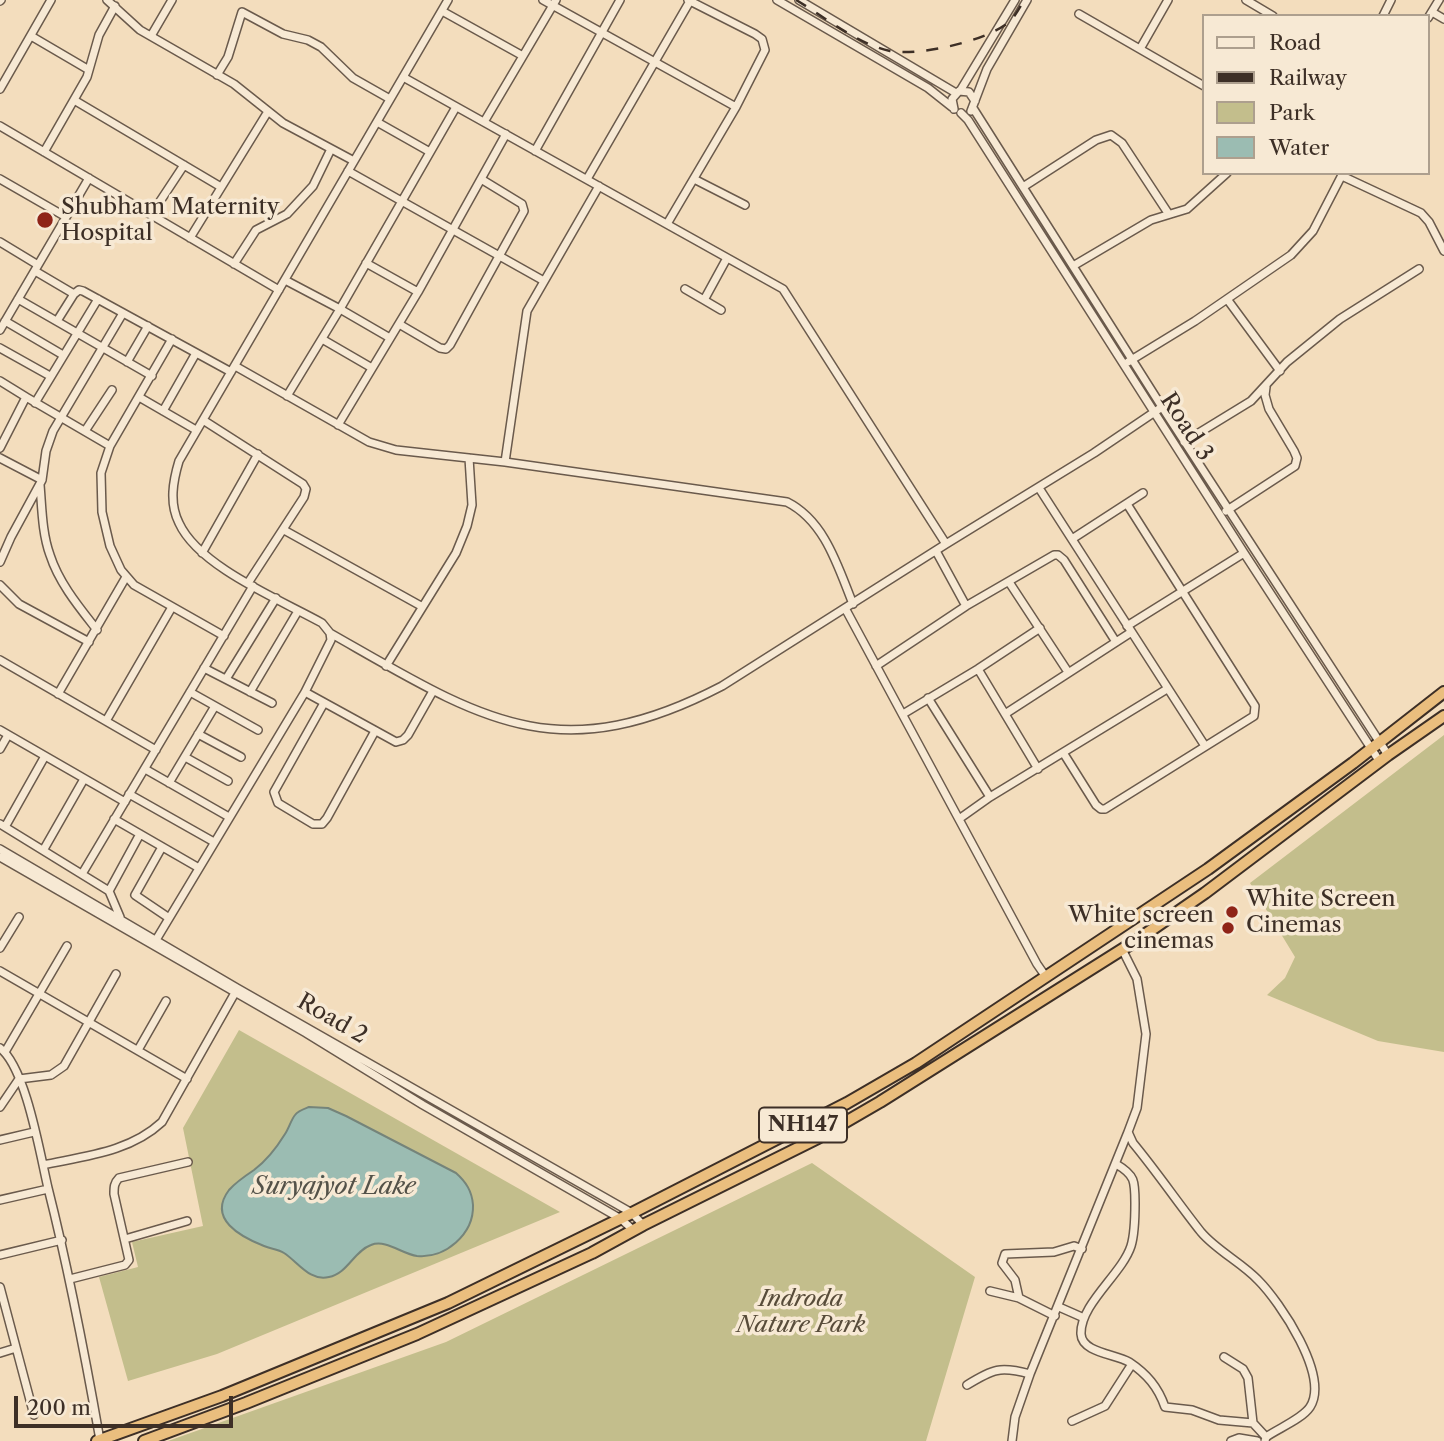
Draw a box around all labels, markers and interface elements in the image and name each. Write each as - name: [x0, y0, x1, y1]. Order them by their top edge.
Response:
- legend: [1202, 14, 1430, 175]
- text: Road: [1269, 30, 1321, 55]
- text: Railway: [1269, 65, 1347, 90]
- text: Park: [1269, 100, 1315, 125]
- text: Water: [1269, 135, 1329, 160]
- place label: Shubham Maternity Hospital: [61, 193, 280, 247]
- marker: Shubham Maternity Hospital: [35, 210, 55, 230]
- street label: Road 3: [1154, 388, 1218, 466]
- place label: White Screen Cinemas: [1246, 885, 1396, 939]
- place label: White screen cinemas: [1068, 901, 1214, 955]
- marker: White Screen Cinemas: [1224, 904, 1240, 920]
- marker: White screen cinemas: [1220, 920, 1236, 936]
- street label: Road 2: [292, 988, 372, 1050]
- road number: NH147: [759, 1108, 847, 1142]
- water label: Suryajyot Lake: [252, 1173, 416, 1201]
- park label: Indroda Nature Park: [736, 1285, 866, 1339]
- scale bar: [18, 1382, 236, 1426]
- text: 200 m: [27, 1395, 91, 1420]

